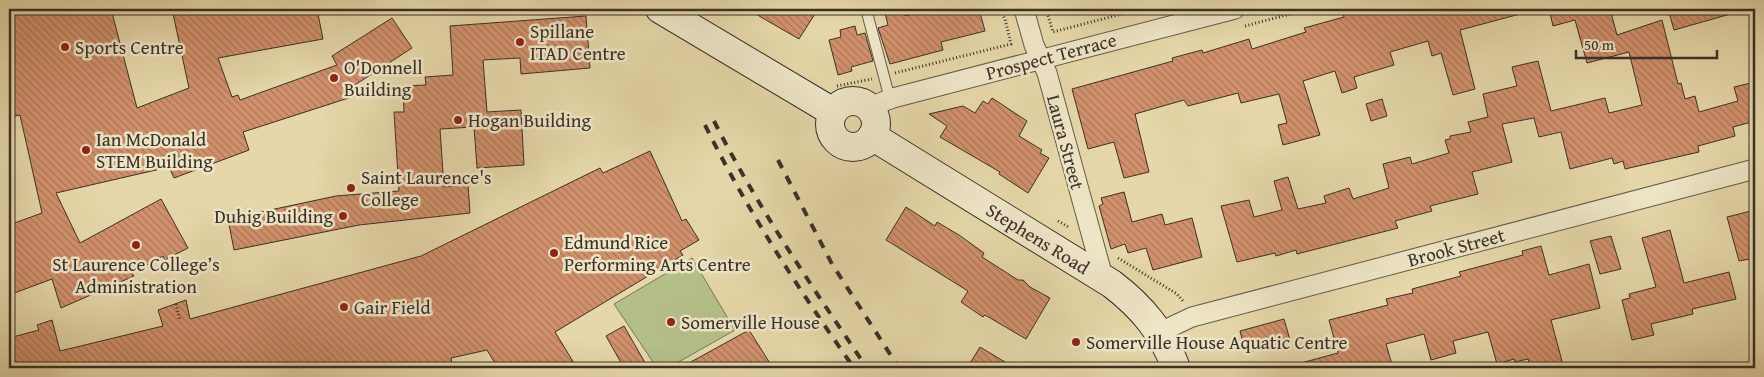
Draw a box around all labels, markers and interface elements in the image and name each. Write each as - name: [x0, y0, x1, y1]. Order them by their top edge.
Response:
- place label: Spillane ITAD Centre: [530, 17, 626, 67]
- street label: Prospect Terrace: [983, 25, 1119, 87]
- scale bar: [1576, 28, 1718, 60]
- place label: Sports Centre: [75, 33, 184, 61]
- text: 50 m: [1584, 34, 1615, 55]
- marker: Spillane ITAD Centre: [514, 36, 526, 48]
- marker: Sports Centre: [59, 41, 71, 53]
- place label: O'Donnell Building: [344, 53, 423, 103]
- marker: O'Donnell Building: [328, 72, 340, 84]
- street label: Laura Street: [1040, 91, 1092, 193]
- place label: Hogan Building: [468, 106, 591, 134]
- marker: Hogan Building: [452, 114, 464, 126]
- place label: Ian McDonald STEM Building: [96, 125, 213, 175]
- marker: Ian McDonald STEM Building: [80, 144, 92, 156]
- place label: Saint Laurence's College: [361, 163, 492, 213]
- marker: Saint Laurence's College: [345, 182, 357, 194]
- street label: Stephens Road: [981, 196, 1096, 281]
- place label: Duhig Building: [214, 202, 334, 230]
- marker: Duhig Building: [337, 210, 349, 222]
- street label: Brook Street: [1404, 221, 1508, 273]
- place label: Edmund Rice Performing Arts Centre: [564, 228, 751, 278]
- marker: St Laurence College’s Administration: [130, 239, 142, 251]
- marker: Edmund Rice Performing Arts Centre: [548, 247, 560, 259]
- place label: St Laurence College’s Administration: [52, 250, 220, 300]
- place label: Gair Field: [354, 293, 431, 321]
- marker: Gair Field: [338, 301, 350, 313]
- place label: Somerville House: [681, 308, 820, 336]
- marker: Somerville House: [665, 316, 677, 328]
- place label: Somerville House Aquatic Centre: [1086, 328, 1348, 356]
- marker: Somerville House Aquatic Centre: [1070, 336, 1082, 348]

